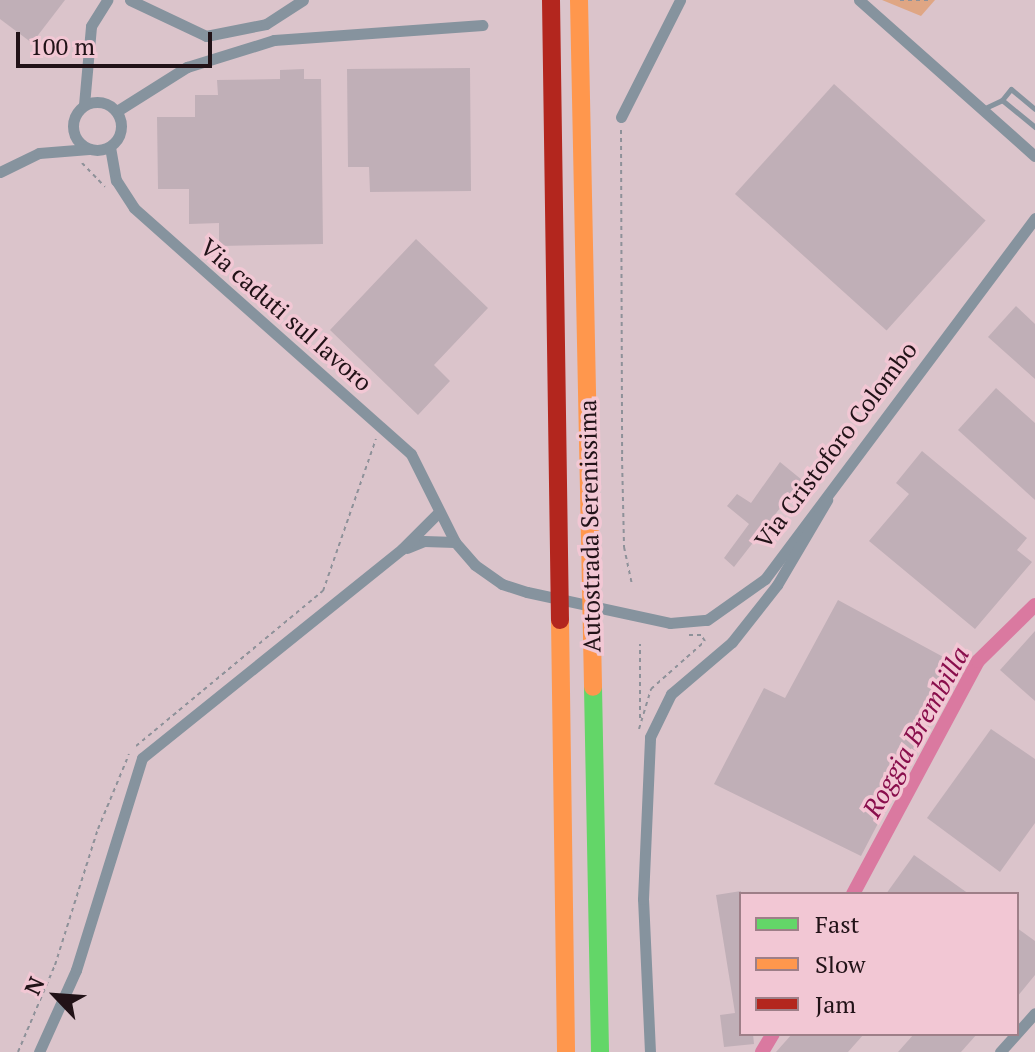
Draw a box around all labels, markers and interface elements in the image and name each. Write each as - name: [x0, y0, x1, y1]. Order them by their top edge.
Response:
- scale bar: [20, 16, 216, 66]
- text: 100 m: [30, 30, 95, 62]
- street label: Via caduti sul lavoro: [194, 233, 378, 397]
- street label: Via Cristoforo Colombo: [749, 336, 923, 554]
- street label: Autostrada Serenissima: [573, 399, 607, 653]
- water label: Roggia Brembilla: [856, 641, 976, 823]
- legend: [739, 892, 1019, 1036]
- text: Fast: [815, 908, 859, 940]
- text: Slow: [815, 948, 866, 980]
- north arrow: [16, 956, 96, 1036]
- text: N: [17, 972, 50, 999]
- text: Jam: [815, 988, 856, 1020]

